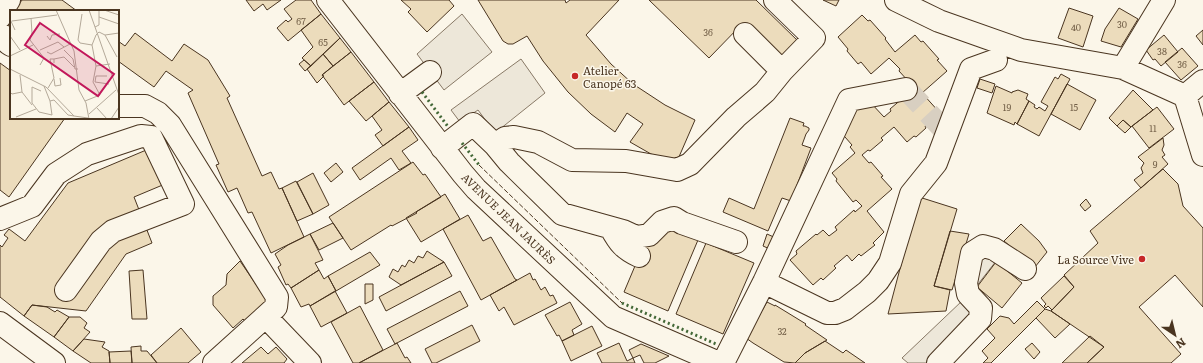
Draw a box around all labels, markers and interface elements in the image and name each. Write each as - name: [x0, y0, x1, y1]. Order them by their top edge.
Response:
- inset map: [10, 10, 119, 119]
- house number: 67: [296, 14, 306, 28]
- house number: 30: [1117, 17, 1127, 31]
- house number: 40: [1071, 20, 1081, 34]
- house number: 36: [703, 25, 713, 39]
- house number: 65: [318, 35, 328, 49]
- house number: 38: [1157, 44, 1167, 58]
- house number: 36: [1177, 57, 1187, 71]
- place label: Atelier Canopé 63: [583, 62, 637, 91]
- marker: Atelier Canopé 63: [570, 71, 580, 81]
- house number: 19: [1003, 100, 1011, 114]
- house number: 15: [1070, 100, 1079, 114]
- house number: 11: [1149, 121, 1157, 135]
- house number: 9: [1153, 157, 1158, 171]
- street label: AVENUE JEAN JAURÈS: [458, 169, 560, 267]
- place label: La Source Vive: [1057, 251, 1134, 267]
- marker: La Source Vive: [1137, 254, 1147, 264]
- north arrow: [1155, 315, 1195, 355]
- house number: 32: [777, 324, 787, 338]
- text: N: [1173, 335, 1190, 353]

